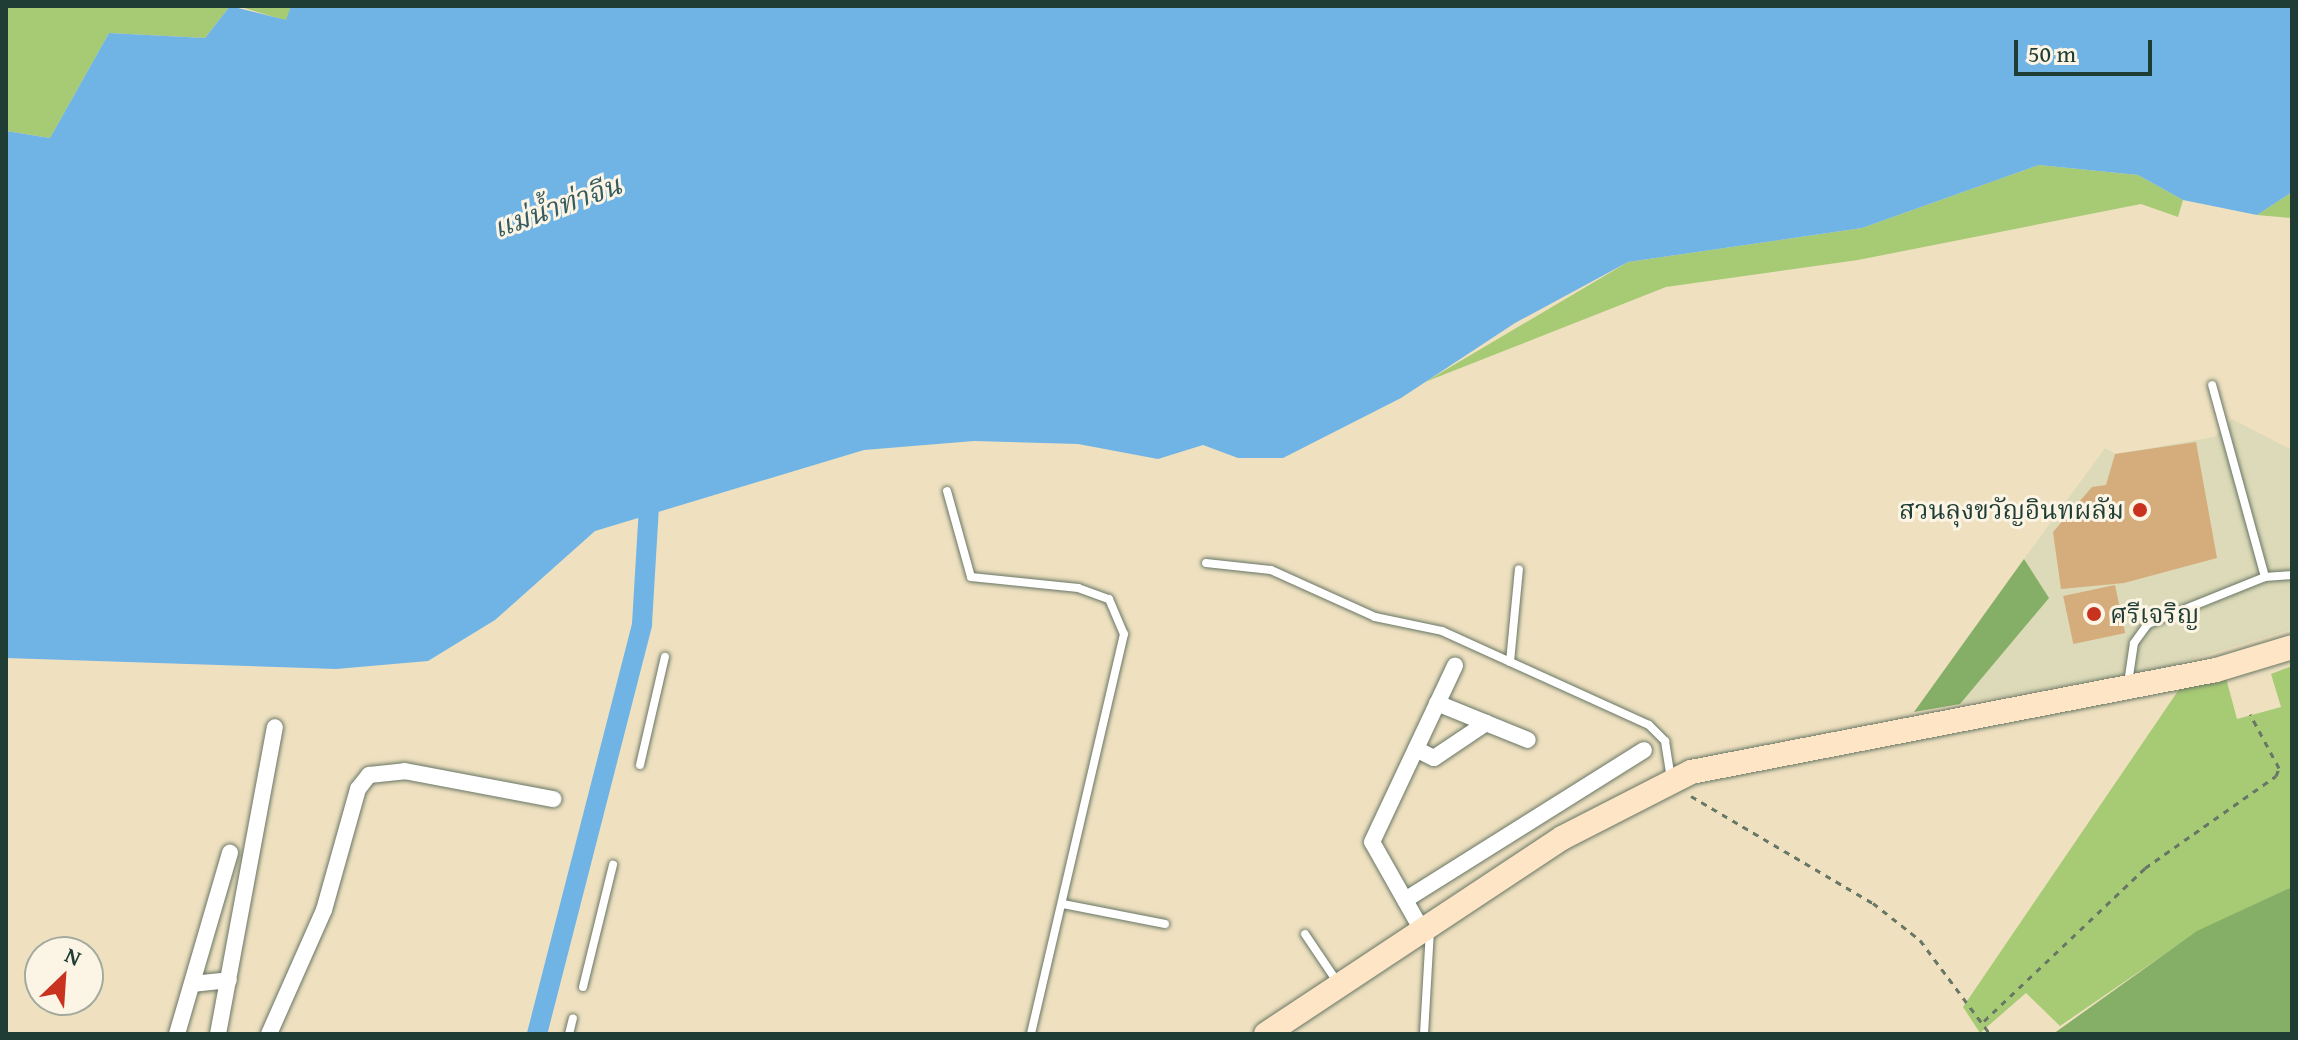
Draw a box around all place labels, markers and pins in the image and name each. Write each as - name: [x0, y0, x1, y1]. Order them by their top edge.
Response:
- place label: สวนลุงขวัญอินทผลัม: [1899, 494, 2124, 526]
- marker: สวนลุงขวัญอินทผลัม: [2131, 501, 2149, 519]
- place label: ศรีเจริญ: [2110, 598, 2199, 630]
- marker: ศรีเจริญ: [2085, 605, 2103, 623]

